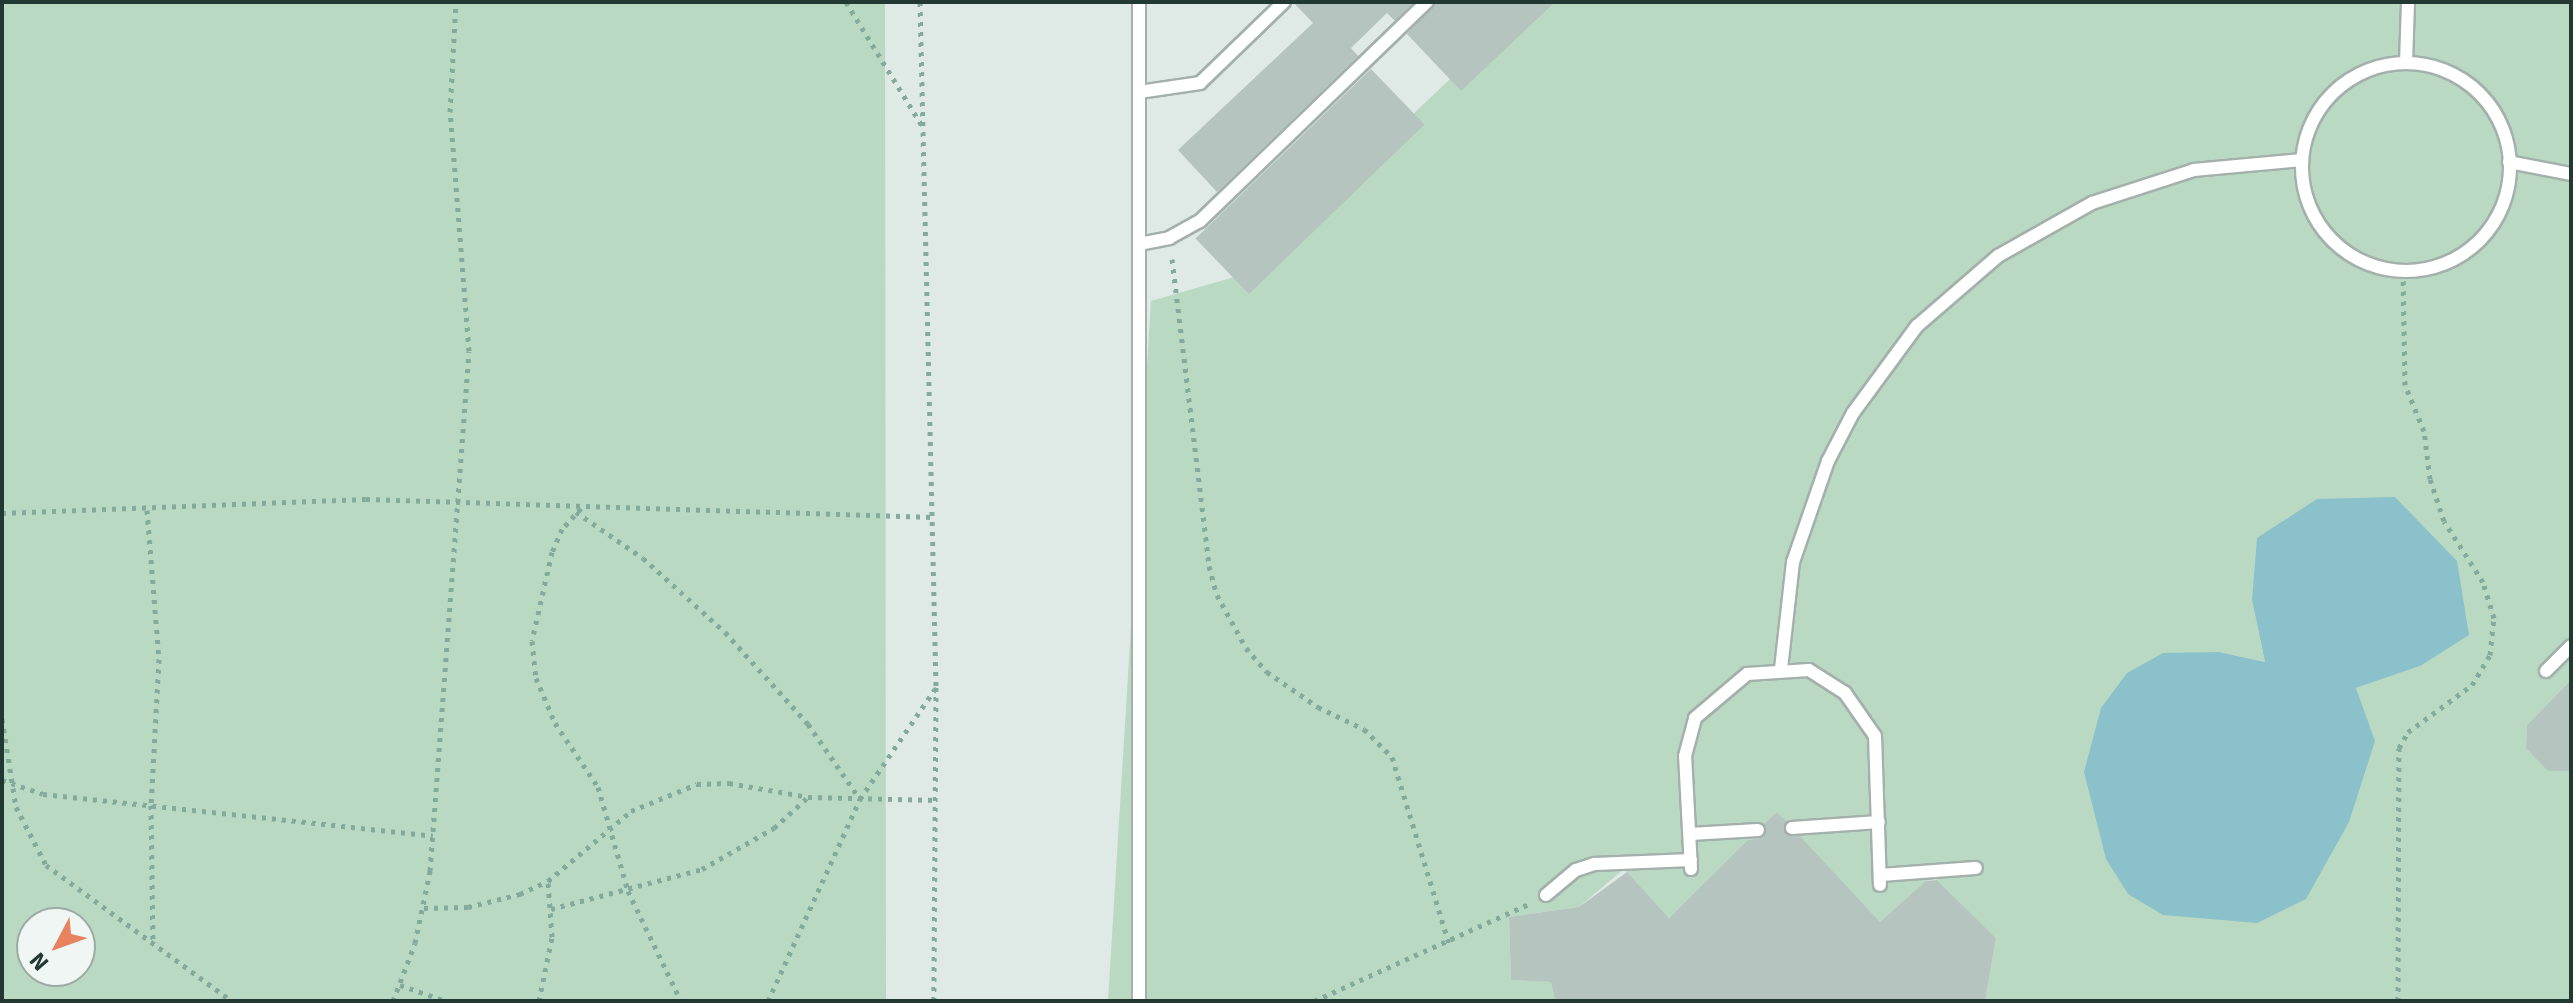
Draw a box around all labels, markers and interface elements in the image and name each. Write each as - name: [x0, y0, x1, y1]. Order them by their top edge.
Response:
- north arrow: [16, 907, 96, 987]
- text: N: [24, 947, 54, 976]

